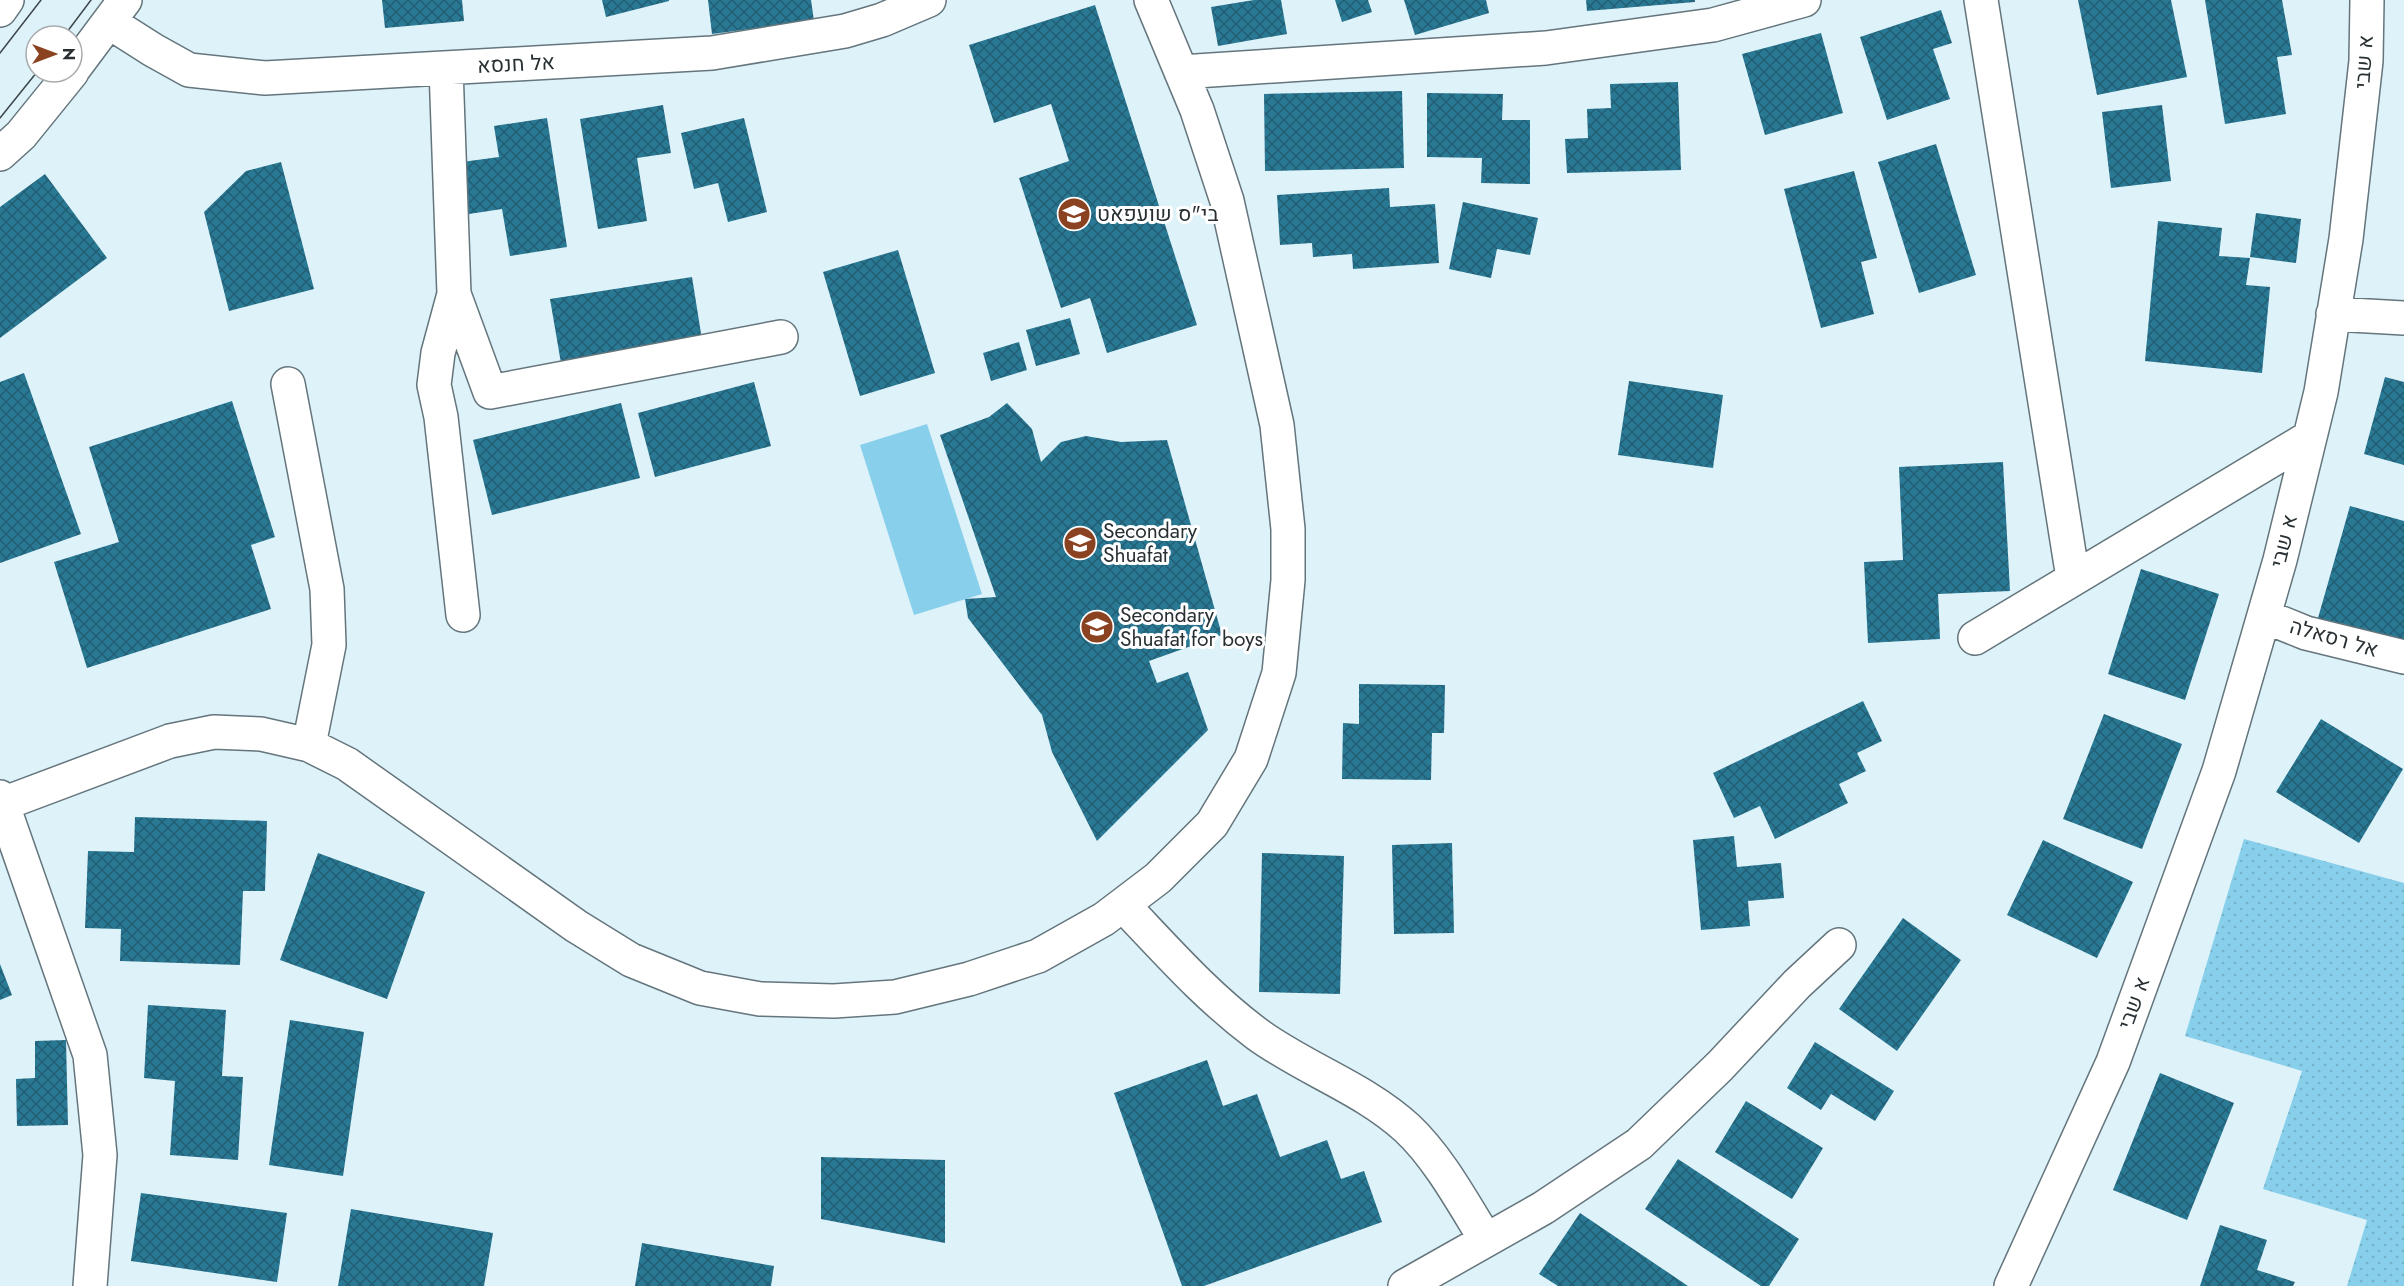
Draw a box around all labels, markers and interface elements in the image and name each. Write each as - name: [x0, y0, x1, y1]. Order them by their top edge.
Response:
- north arrow: [24, 24, 84, 84]
- street label: א שבי: [2347, 34, 2381, 90]
- street label: אל חנסא: [476, 47, 556, 81]
- text: N: [57, 48, 80, 60]
- school or university icon: בי"ס שועפאט: [1056, 196, 1092, 232]
- place label: בי"ס שועפאט: [1097, 199, 1218, 229]
- street label: א שבי: [2263, 511, 2305, 571]
- place label: Secondary Shuafat: [1103, 516, 1198, 570]
- school or university icon: Secondary Shuafat: [1062, 525, 1098, 561]
- place label: Secondary Shuafat for boys: [1120, 600, 1263, 654]
- school or university icon: Secondary Shuafat for boys: [1079, 609, 1115, 645]
- street label: אל רסאלה: [2286, 611, 2382, 665]
- street label: א שבי: [2111, 973, 2157, 1033]

